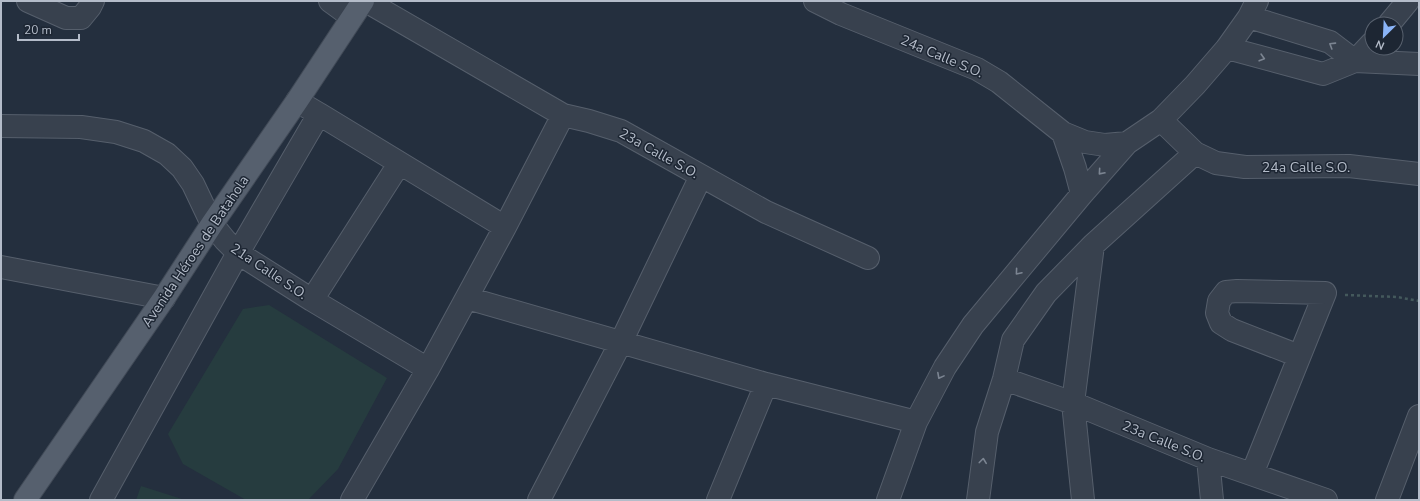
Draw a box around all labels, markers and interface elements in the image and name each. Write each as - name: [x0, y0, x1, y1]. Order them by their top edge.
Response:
- scale bar: [18, 16, 79, 42]
- north arrow: [1364, 16, 1404, 56]
- text: 20 m: [24, 22, 52, 38]
- street label: 24a Calle S.O.: [897, 30, 986, 82]
- text: N: [1373, 36, 1387, 53]
- one-way arrow: [1330, 43, 1337, 50]
- one-way arrow: [1259, 53, 1266, 62]
- street label: 23a Calle S.O.: [616, 124, 702, 183]
- street label: 24a Calle S.O.: [1262, 158, 1350, 177]
- one-way arrow: [1099, 167, 1106, 175]
- street label: Avenida Héroes de Batahola: [137, 172, 253, 331]
- street label: 21a Calle S.O.: [227, 239, 311, 304]
- one-way arrow: [1015, 267, 1022, 274]
- one-way arrow: [937, 372, 945, 379]
- street label: 23a Calle S.O.: [1119, 416, 1208, 467]
- one-way arrow: [978, 458, 987, 464]

